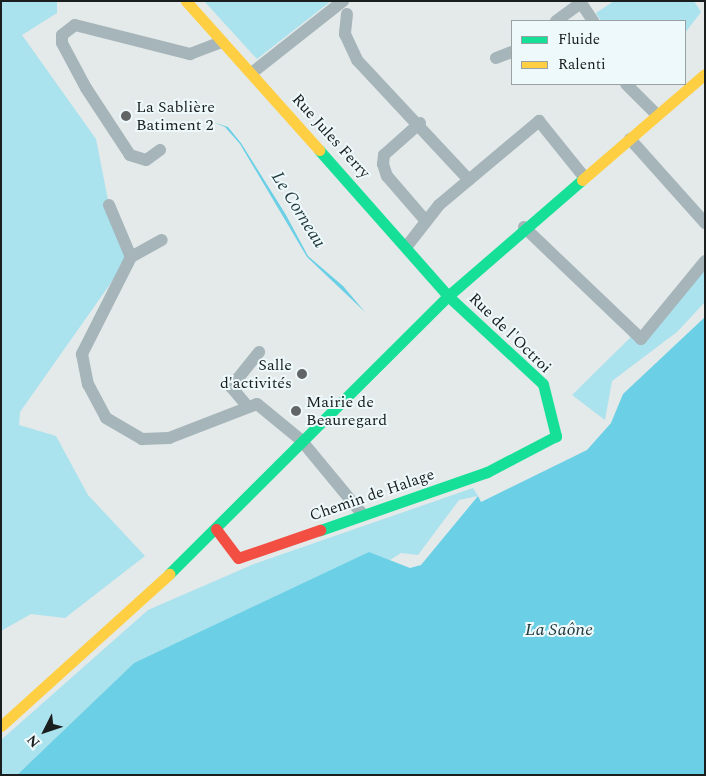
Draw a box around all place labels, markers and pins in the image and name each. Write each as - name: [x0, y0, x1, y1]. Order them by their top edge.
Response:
- place label: La Sablière Batiment 2: [136, 97, 215, 135]
- marker: La Sablière Batiment 2: [120, 110, 132, 122]
- place label: Salle d'activités: [220, 355, 292, 393]
- marker: Salle d'activités: [296, 368, 308, 380]
- place label: Mairie de Beauregard: [306, 392, 387, 430]
- marker: Mairie de Beauregard: [290, 405, 302, 417]

